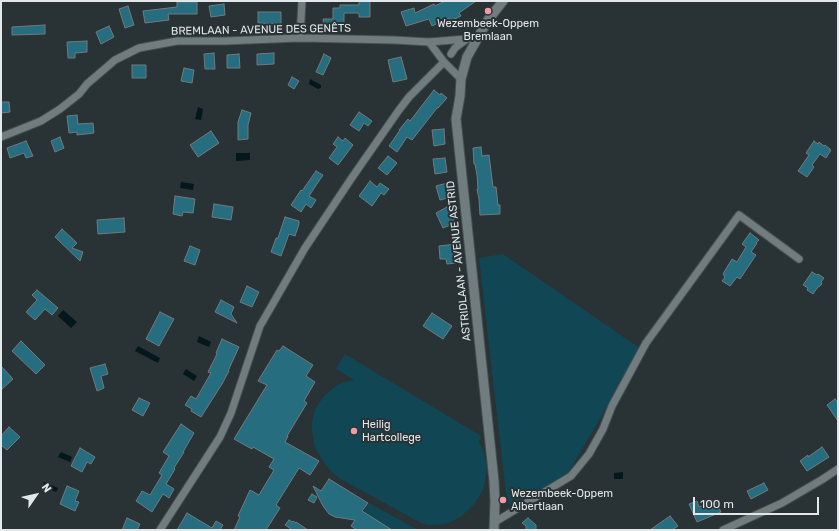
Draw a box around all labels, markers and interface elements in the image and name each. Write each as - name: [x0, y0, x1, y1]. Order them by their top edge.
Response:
- marker: Wezembeek-Oppem Bremlaan: [483, 6, 493, 16]
- place label: Wezembeek-Oppem Bremlaan: [437, 17, 539, 43]
- street label: BREMLAAN - AVENUE DES GENÊTS: [171, 22, 351, 38]
- street label: ASTRIDLAAN - AVENUE ASTRID: [444, 180, 474, 342]
- place label: Heilig Hartcollege: [362, 418, 421, 444]
- marker: Heilig Hartcollege: [349, 426, 359, 436]
- north arrow: [16, 475, 56, 515]
- text: N: [39, 481, 54, 495]
- place label: Wezembeek-Oppem Albertlaan: [511, 487, 613, 513]
- scale bar: [695, 489, 821, 515]
- marker: Wezembeek-Oppem Albertlaan: [498, 495, 508, 505]
- text: 100 m: [700, 497, 734, 511]

